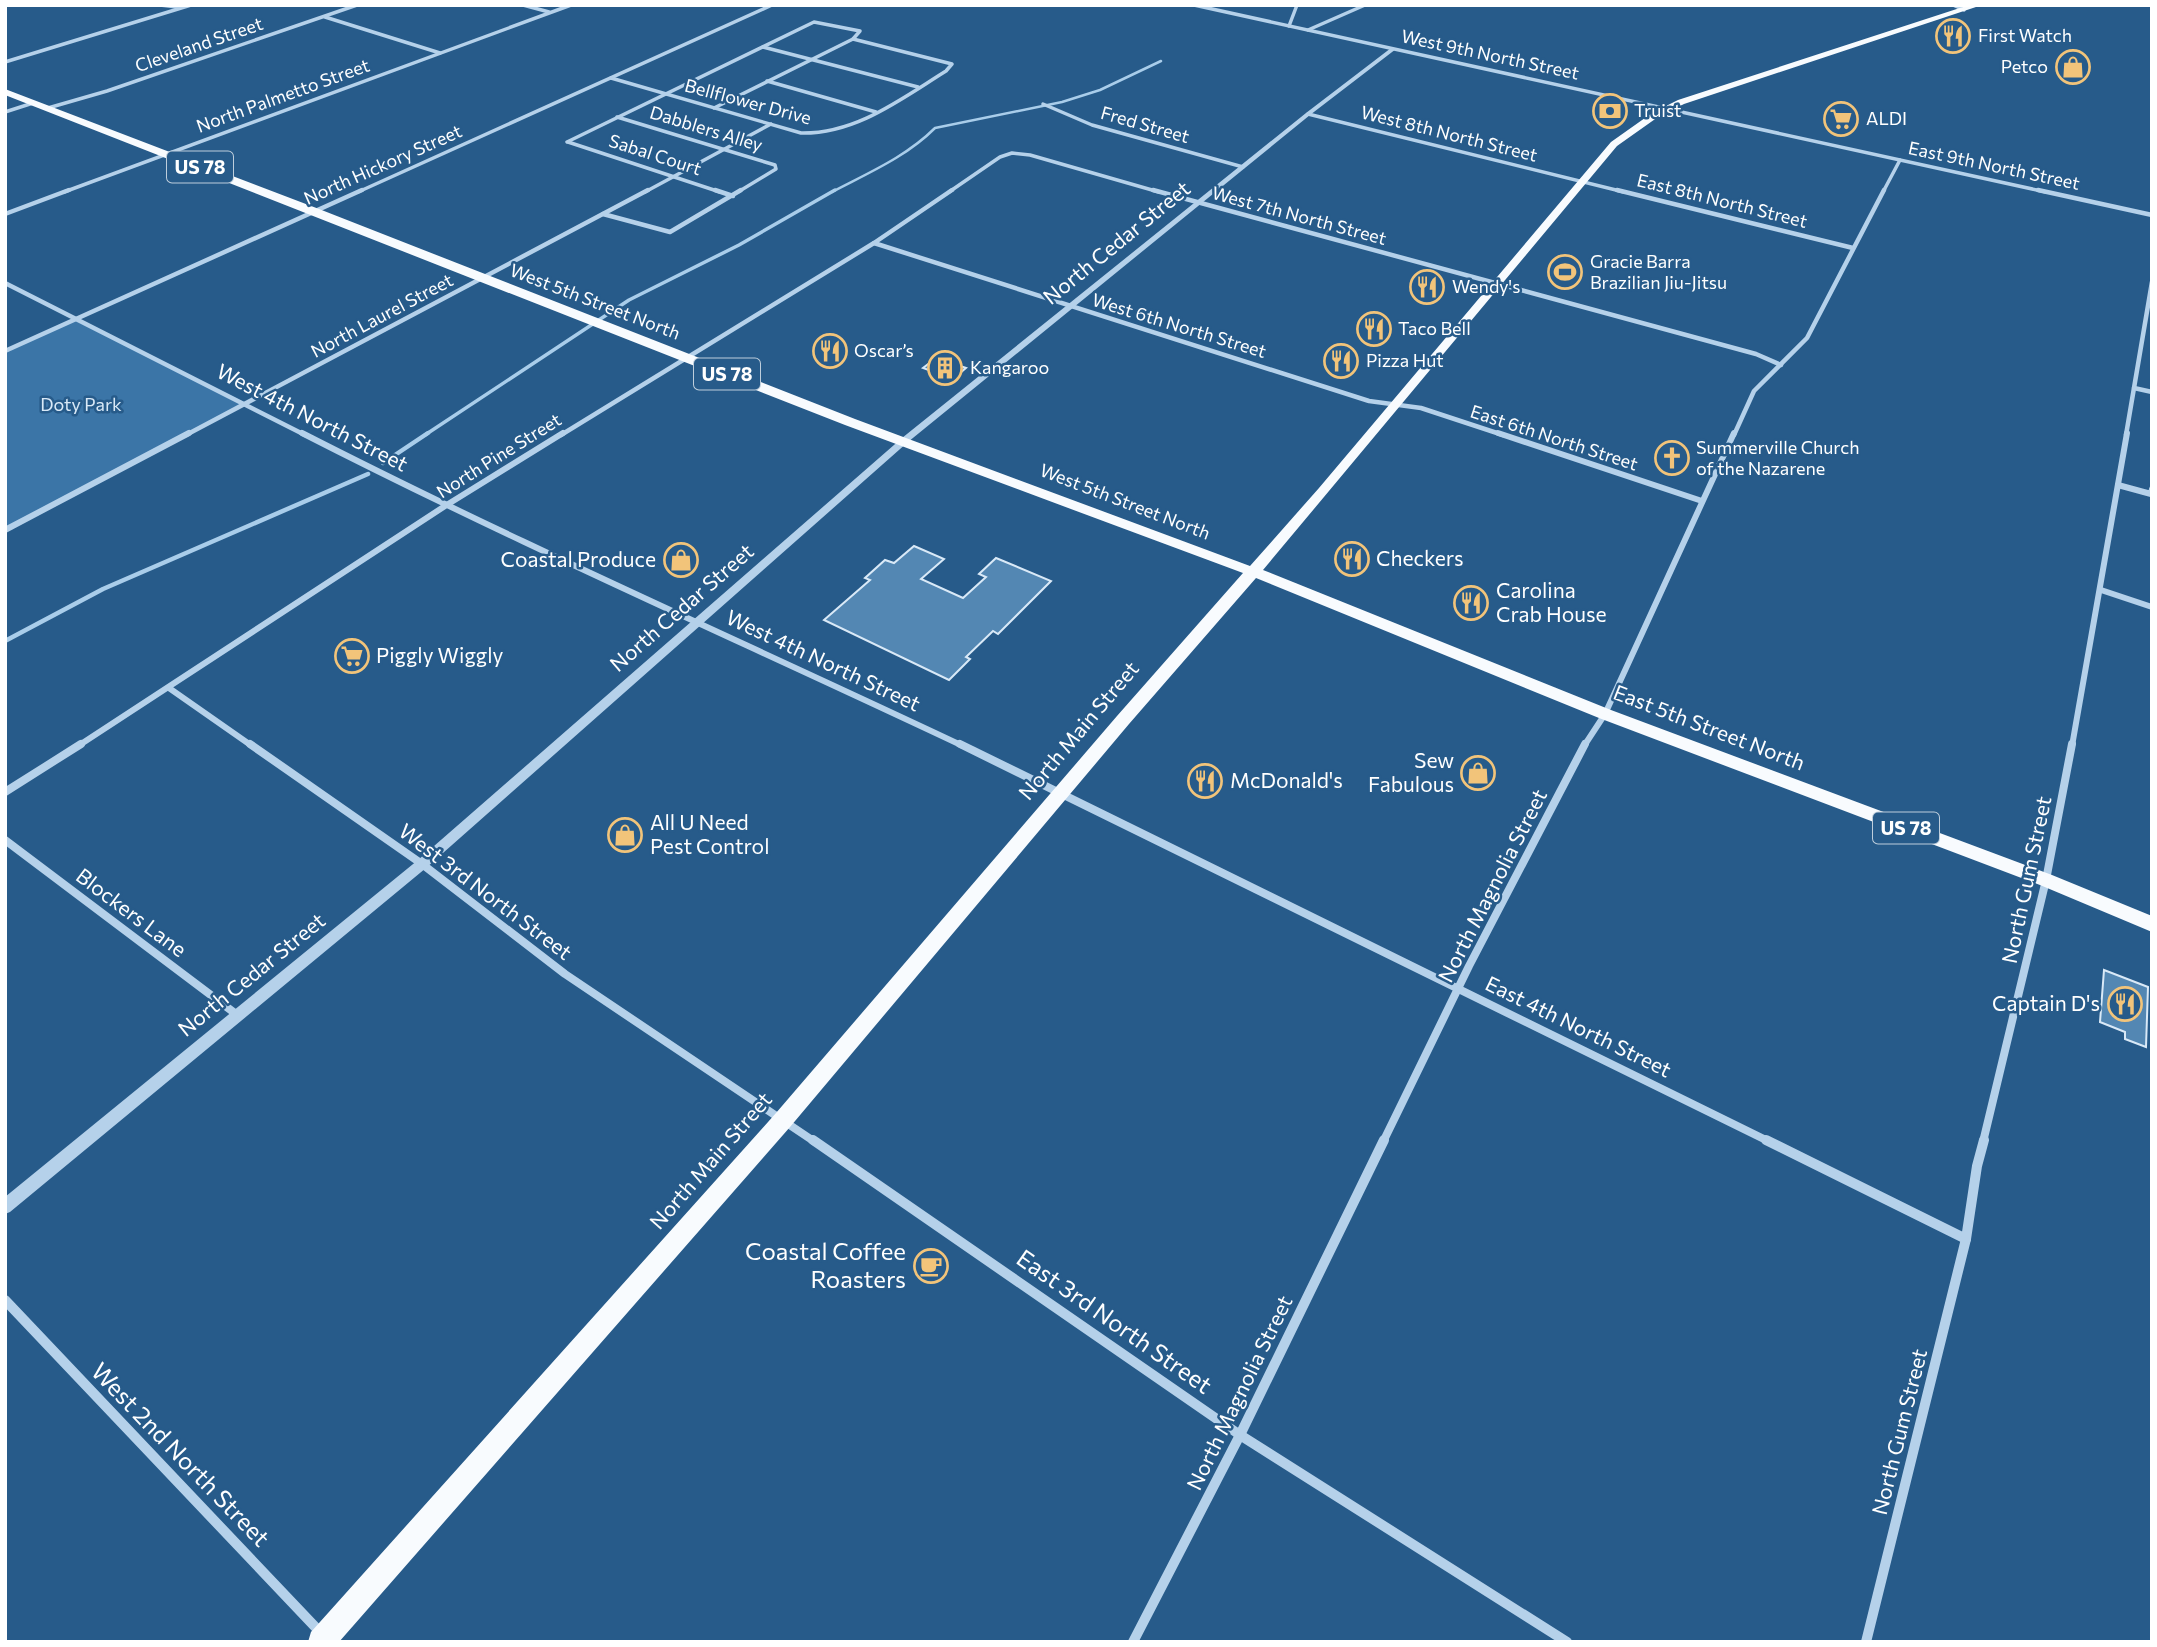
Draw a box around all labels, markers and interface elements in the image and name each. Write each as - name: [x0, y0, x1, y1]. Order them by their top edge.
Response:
- street label: Cleveland Street: [132, 12, 265, 76]
- restaurant icon: First Watch: [1934, 17, 1972, 55]
- street label: West 9th North Street: [1399, 24, 1581, 84]
- place label: First Watch: [1978, 24, 2072, 46]
- shop icon: Petco: [2054, 48, 2092, 86]
- street label: North Palmetto Street: [193, 53, 372, 137]
- place label: Petco: [2001, 55, 2048, 77]
- street label: Bellflower Drive: [683, 74, 814, 128]
- bank icon: Truist: [1591, 92, 1629, 130]
- place label: Truist: [1634, 99, 1681, 121]
- street label: Dabblers Alley: [647, 100, 765, 156]
- street label: West 8th North Street: [1359, 100, 1540, 166]
- supermarket icon: ALDI: [1822, 100, 1860, 138]
- street label: Fred Street: [1098, 101, 1192, 147]
- place label: ALDI: [1866, 107, 1907, 129]
- street label: North Hickory Street: [300, 119, 465, 209]
- street label: Sabal Court: [606, 129, 704, 179]
- street label: East 9th North Street: [1906, 136, 2082, 194]
- road number: US 78: [167, 152, 233, 182]
- street label: East 8th North Street: [1635, 168, 1810, 232]
- street label: North Cedar Street: [1038, 175, 1195, 309]
- street label: West 7th North Street: [1210, 181, 1389, 249]
- place label: Gracie Barra Brazilian Jiu-Jitsu: [1590, 250, 1727, 293]
- sports icon: Gracie Barra Brazilian Jiu-Jitsu: [1546, 253, 1584, 291]
- street label: West 5th Street North: [507, 258, 684, 344]
- street label: North Laurel Street: [307, 268, 456, 362]
- restaurant icon: Wendy's: [1408, 268, 1446, 306]
- place label: Wendy's: [1452, 275, 1520, 297]
- street label: West 6th North Street: [1089, 288, 1269, 362]
- restaurant icon: Taco Bell: [1355, 310, 1393, 348]
- place label: Taco Bell: [1398, 317, 1471, 339]
- restaurant icon: Oscar’s: [811, 332, 849, 370]
- place label: Oscar’s: [854, 339, 914, 361]
- restaurant icon: Pizza Hut: [1322, 342, 1360, 380]
- building icon: Kangaroo: [926, 349, 964, 387]
- place label: Pizza Hut: [1366, 349, 1444, 371]
- place label: Kangaroo: [970, 356, 1049, 378]
- street label: West 4th North Street: [213, 358, 412, 476]
- road number: US 78: [694, 358, 760, 390]
- park label: Doty Park: [40, 393, 122, 415]
- street label: East 6th North Street: [1468, 400, 1641, 474]
- street label: North Pine Street: [432, 408, 565, 502]
- place label: Summerville Church of the Nazarene: [1696, 436, 1859, 479]
- church icon: Summerville Church of the Nazarene: [1653, 439, 1691, 477]
- street label: West 5th Street North: [1037, 458, 1214, 544]
- street label: North Cedar Street: [604, 538, 758, 676]
- restaurant icon: Checkers: [1333, 540, 1371, 578]
- shop icon: Coastal Produce: [662, 541, 700, 579]
- place label: Checkers: [1376, 545, 1463, 570]
- place label: Coastal Produce: [501, 546, 656, 571]
- place label: Carolina Crab House: [1496, 577, 1607, 626]
- restaurant icon: Carolina Crab House: [1452, 584, 1490, 622]
- street label: West 4th North Street: [723, 604, 925, 716]
- supermarket icon: Piggly Wiggly: [333, 637, 371, 675]
- place label: Piggly Wiggly: [376, 642, 503, 667]
- street label: North Main Street: [1013, 656, 1143, 804]
- street label: East 5th Street North: [1610, 679, 1809, 775]
- place label: Sew Fabulous: [1368, 747, 1454, 796]
- shop icon: Sew Fabulous: [1459, 754, 1497, 792]
- restaurant icon: McDonald's: [1186, 762, 1224, 800]
- place label: McDonald's: [1230, 767, 1343, 792]
- street label: North Magnolia Street: [1432, 785, 1551, 986]
- street label: North Gum Street: [1996, 794, 2055, 966]
- place label: All U Need Pest Control: [650, 809, 770, 858]
- road number: US 78: [1873, 813, 1939, 844]
- shop icon: All U Need Pest Control: [606, 816, 644, 854]
- street label: West 3rd North Street: [394, 818, 577, 964]
- street label: Blockers Lane: [72, 862, 192, 961]
- street label: North Cedar Street: [173, 907, 330, 1041]
- street label: East 4th North Street: [1482, 970, 1676, 1082]
- restaurant icon: Captain D's: [2106, 985, 2144, 1023]
- place label: Captain D's: [1992, 990, 2100, 1015]
- street label: North Main Street: [644, 1086, 776, 1234]
- place label: Coastal Coffee Roasters: [745, 1236, 906, 1293]
- street label: East 3rd North Street: [1012, 1243, 1218, 1399]
- cafe icon: Coastal Coffee Roasters: [912, 1247, 950, 1285]
- street label: North Magnolia Street: [1181, 1291, 1297, 1494]
- street label: North Gum Street: [1866, 1346, 1931, 1517]
- street label: West 2nd North Street: [86, 1356, 276, 1552]

